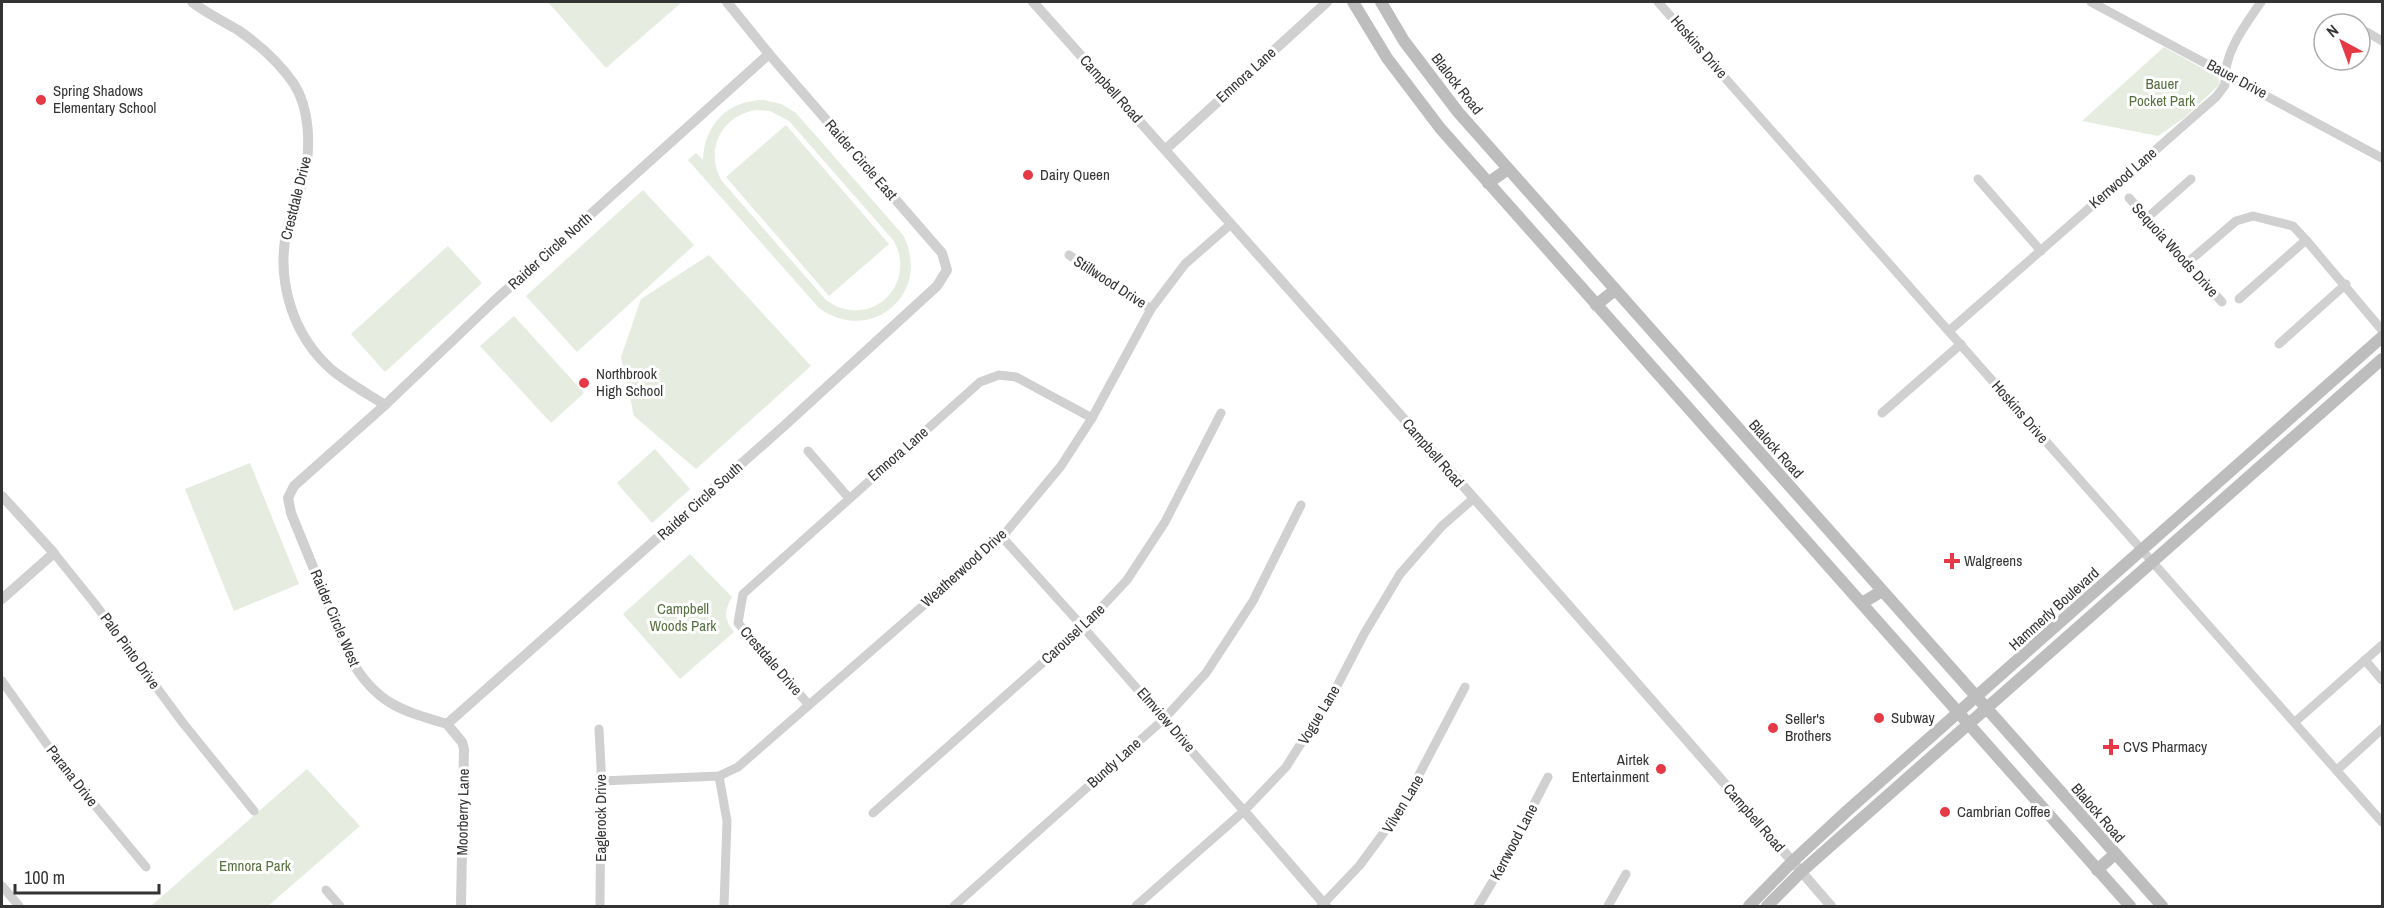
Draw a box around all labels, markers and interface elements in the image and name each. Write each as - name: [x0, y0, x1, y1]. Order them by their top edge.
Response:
- street label: Hoskins Drive: [1666, 11, 1733, 83]
- north arrow: [2312, 12, 2372, 72]
- text: N: [2321, 19, 2343, 42]
- street label: Emnora Lane: [1211, 42, 1280, 107]
- street label: Blalock Road: [1427, 49, 1488, 119]
- street label: Campbell Road: [1075, 50, 1148, 127]
- street label: Bauer Drive: [2203, 54, 2271, 103]
- park label: Bauer Pocket Park: [2129, 73, 2196, 111]
- place label: Spring Shadows Elementary School: [53, 80, 156, 118]
- marker: Spring Shadows Elementary School: [34, 93, 48, 107]
- street label: Raider Circle East: [820, 115, 903, 205]
- street label: Kerrwood Lane: [2084, 142, 2161, 213]
- street label: Crestdale Drive: [275, 154, 316, 242]
- place label: Dairy Queen: [1040, 164, 1110, 185]
- marker: Dairy Queen: [1021, 168, 1035, 182]
- street label: Sequoia Woods Drive: [2127, 198, 2223, 301]
- street label: Raider Circle North: [503, 207, 596, 294]
- street label: Stillwood Drive: [1070, 250, 1151, 313]
- place label: Northbrook High School: [596, 363, 663, 401]
- marker: Northbrook High School: [577, 376, 591, 390]
- street label: Hoskins Drive: [1987, 376, 2054, 448]
- street label: Campbell Road: [1398, 414, 1469, 492]
- street label: Blalock Road: [1744, 415, 1808, 483]
- street label: Emnora Lane: [863, 421, 933, 486]
- street label: Raider Circle South: [652, 457, 747, 545]
- street label: Weatherwood Drive: [916, 523, 1011, 612]
- place label: Walgreens: [1964, 550, 2022, 571]
- marker: Walgreens: [1945, 554, 1959, 568]
- street label: Hammerly Boulevard: [2004, 562, 2103, 655]
- street label: Raider Circle West: [306, 566, 366, 670]
- park label: Campbell Woods Park: [650, 598, 717, 636]
- street label: Carousel Lane: [1036, 599, 1109, 669]
- street label: Palo Pinto Drive: [96, 608, 165, 693]
- street label: Crestdale Drive: [735, 622, 807, 700]
- street label: Vogue Lane: [1293, 681, 1345, 748]
- street label: Elmview Drive: [1132, 683, 1200, 757]
- place label: Subway: [1891, 707, 1936, 728]
- place label: Seller's Brothers: [1785, 708, 1832, 746]
- marker: Subway: [1872, 711, 1886, 725]
- marker: Seller's Brothers: [1766, 721, 1780, 735]
- street label: Bundy Lane: [1082, 733, 1145, 792]
- place label: CVS Pharmacy: [2123, 736, 2208, 757]
- marker: CVS Pharmacy: [2104, 740, 2118, 754]
- street label: Parana Drive: [42, 741, 103, 811]
- place label: Airtek Entertainment: [1572, 749, 1650, 787]
- marker: Airtek Entertainment: [1654, 762, 1668, 776]
- street label: Moorberry Lane: [451, 768, 474, 856]
- street label: Vilven Lane: [1377, 770, 1428, 837]
- street label: Eaglerock Drive: [590, 774, 611, 862]
- street label: Blalock Road: [2067, 778, 2130, 847]
- street label: Campbell Road: [1719, 779, 1790, 857]
- street label: Kerrwood Lane: [1485, 800, 1542, 884]
- place label: Cambrian Coffee: [1957, 801, 2051, 822]
- marker: Cambrian Coffee: [1938, 805, 1952, 819]
- park label: Emnora Park: [219, 855, 292, 876]
- scale bar: [15, 857, 159, 895]
- text: 100 m: [24, 865, 65, 890]

